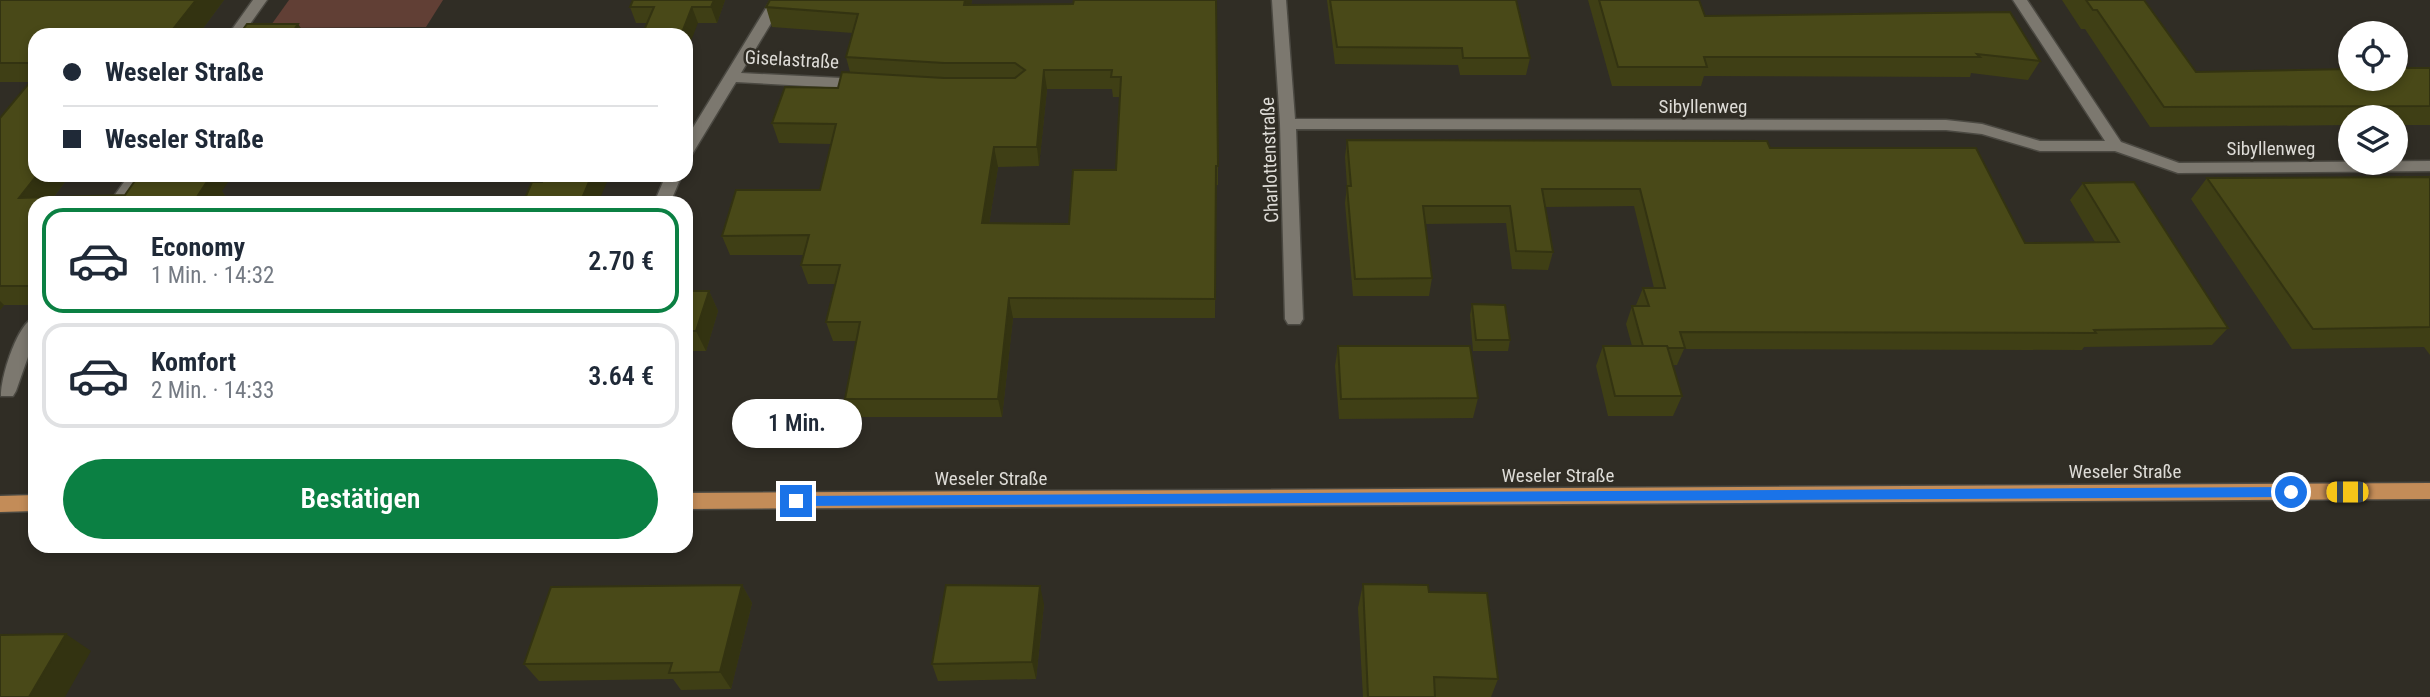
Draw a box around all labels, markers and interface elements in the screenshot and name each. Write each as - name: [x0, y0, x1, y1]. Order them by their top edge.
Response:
- map controls: [2338, 21, 2408, 175]
- button: locate: [2338, 21, 2408, 91]
- street label: Giselastraße: [744, 46, 840, 73]
- text: Weseler Straße: [105, 57, 264, 87]
- street label: Sibyllenweg: [1659, 95, 1747, 118]
- street label: Charlottenstraße: [1256, 97, 1283, 223]
- button: layers: [2338, 105, 2408, 175]
- text: Weseler Straße: [105, 124, 264, 154]
- street label: Sibyllenweg: [2227, 137, 2315, 160]
- icon: car: [67, 229, 130, 292]
- text: Economy: [151, 232, 245, 262]
- text: 2.70 €: [588, 246, 654, 276]
- text: 1 Min. · 14:32: [151, 262, 274, 289]
- icon: car: [67, 344, 130, 407]
- text: Komfort: [151, 347, 236, 377]
- text: 3.64 €: [588, 361, 654, 391]
- text: 2 Min. · 14:33: [151, 377, 274, 404]
- callout: 1 Min.: [731, 400, 861, 448]
- text: 1 Min.: [768, 410, 826, 437]
- button: Bestätigen: [63, 459, 658, 539]
- street label: Weseler Straße: [2069, 460, 2182, 483]
- street label: Weseler Straße: [1502, 464, 1615, 487]
- street label: Weseler Straße: [935, 467, 1048, 490]
- route start: [2275, 476, 2307, 508]
- car: [2327, 482, 2369, 503]
- route end: [780, 485, 812, 517]

